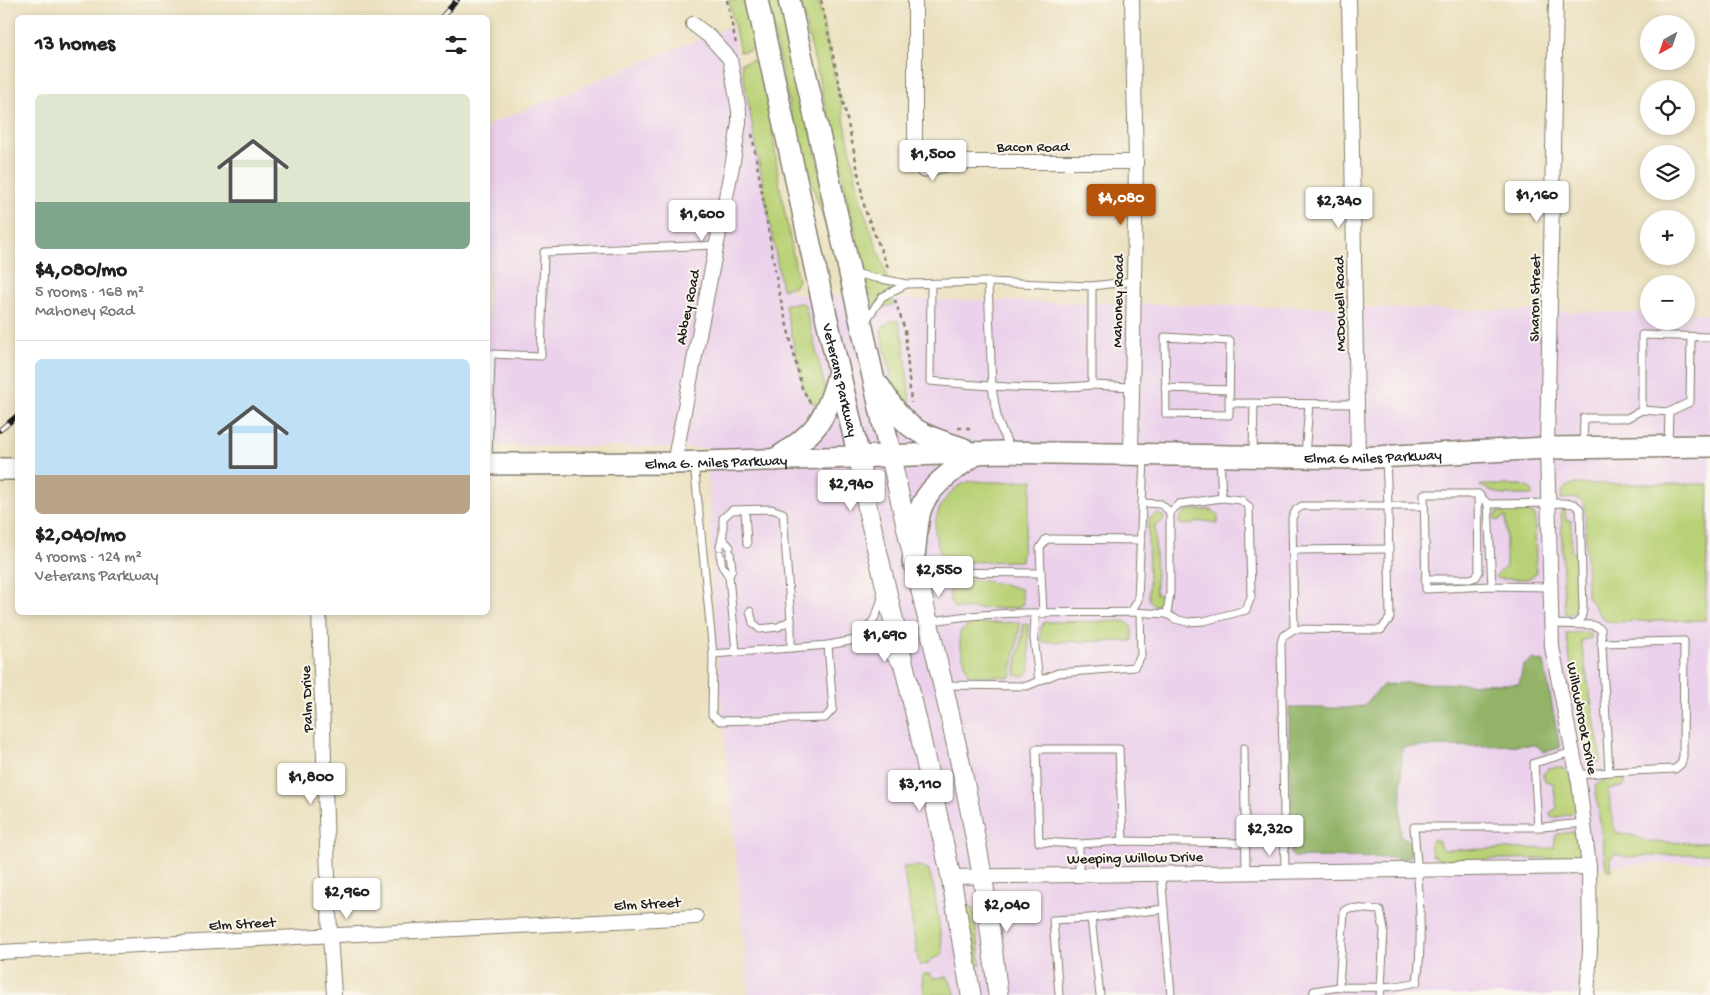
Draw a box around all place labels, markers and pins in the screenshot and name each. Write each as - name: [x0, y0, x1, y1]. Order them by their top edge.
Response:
- pin: $1,500: [892, 140, 974, 182]
- pin: $1,160: [1496, 180, 1578, 223]
- pin: $4,080: [1080, 184, 1162, 226]
- pin: $2,340: [1298, 186, 1380, 229]
- pin: $1,600: [661, 200, 743, 242]
- pin: $2,940: [810, 470, 892, 512]
- pin: $2,550: [898, 556, 980, 598]
- pin: $1,690: [844, 620, 926, 663]
- pin: $1,800: [270, 762, 352, 805]
- pin: $3,110: [879, 770, 961, 812]
- pin: $2,320: [1229, 814, 1311, 857]
- pin: $2,960: [306, 878, 388, 920]
- pin: $2,040: [966, 890, 1048, 933]

